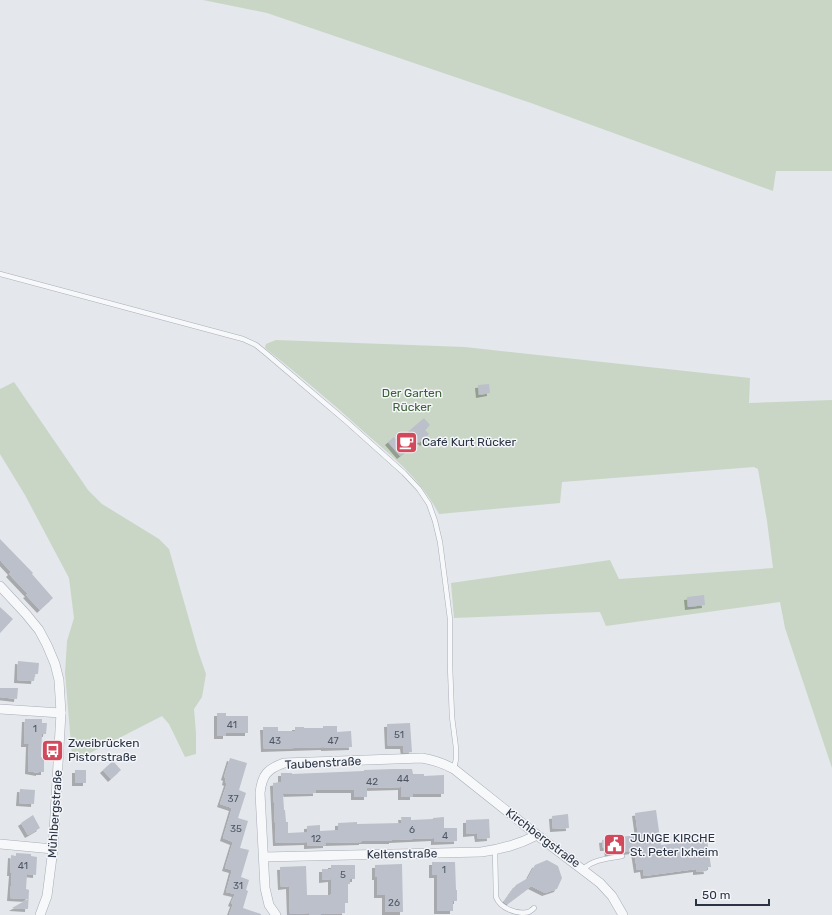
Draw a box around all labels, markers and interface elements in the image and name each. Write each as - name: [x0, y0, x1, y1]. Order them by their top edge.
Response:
- park label: Der Garten Rücker: [382, 386, 442, 414]
- cafe icon: Café Kurt Rücker: [394, 429, 420, 455]
- place label: Café Kurt Rücker: [422, 435, 516, 449]
- house number: 41: [227, 719, 237, 731]
- house number: 1: [33, 723, 37, 735]
- house number: 51: [394, 729, 404, 741]
- house number: 43: [269, 735, 281, 747]
- house number: 47: [327, 735, 339, 747]
- place label: Zweibrücken Pistorstraße: [68, 736, 140, 764]
- bus stop icon: Zweibrücken Pistorstraße: [40, 737, 66, 763]
- street label: Taubenstraße: [284, 754, 362, 772]
- street label: Mühlbergstraße: [45, 769, 65, 858]
- house number: 44: [397, 773, 409, 785]
- house number: 42: [366, 776, 378, 788]
- house number: 37: [227, 793, 239, 805]
- street label: Kirchbergstraße: [503, 805, 583, 871]
- house number: 35: [230, 823, 242, 835]
- house number: 6: [409, 824, 415, 836]
- house number: 4: [442, 830, 448, 842]
- place label: JUNGE KIRCHE St. Peter Ixheim: [630, 831, 718, 859]
- public building icon: JUNGE KIRCHE St. Peter Ixheim: [602, 832, 628, 858]
- house number: 12: [311, 833, 321, 845]
- street label: Keltenstraße: [366, 846, 438, 862]
- house number: 41: [18, 860, 28, 872]
- house number: 1: [442, 864, 446, 876]
- house number: 5: [340, 869, 346, 881]
- house number: 31: [233, 880, 243, 892]
- scale bar: [696, 881, 769, 907]
- text: 50 m: [702, 888, 730, 902]
- house number: 26: [388, 897, 400, 909]

